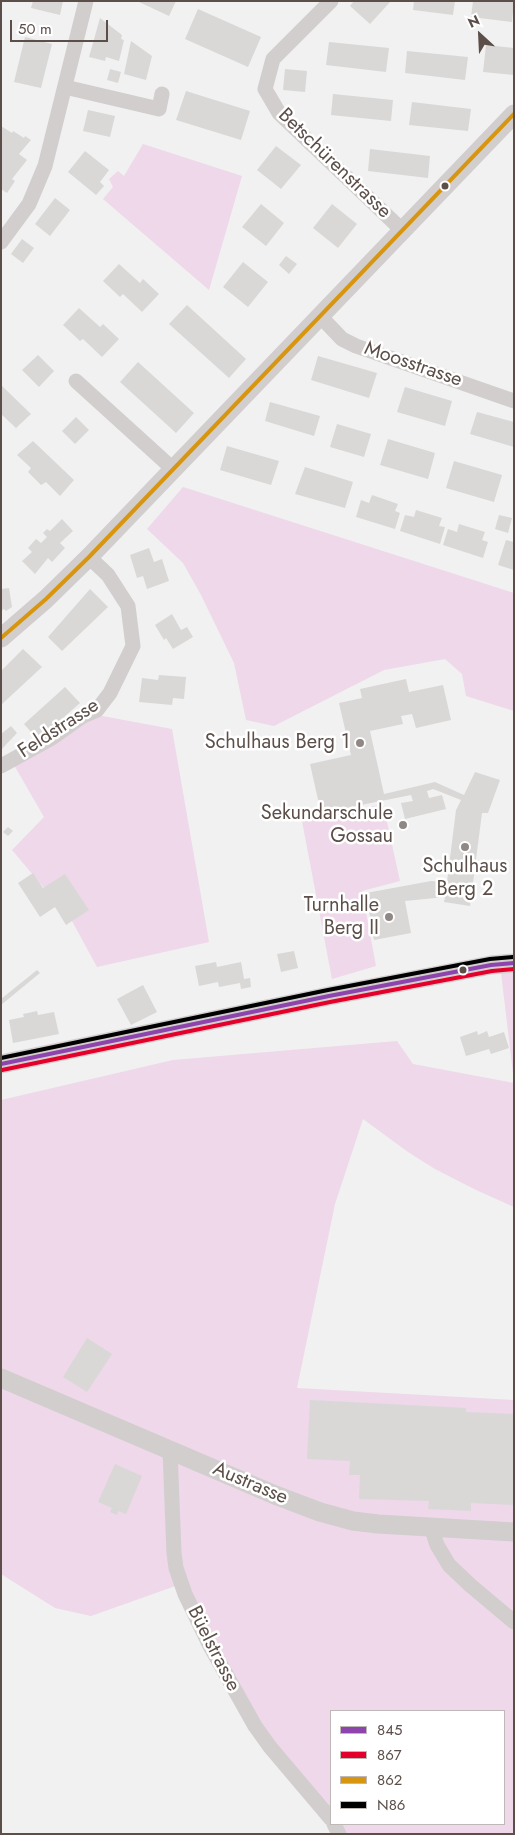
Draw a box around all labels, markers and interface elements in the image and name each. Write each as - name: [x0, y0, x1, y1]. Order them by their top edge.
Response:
- scale bar: [12, 10, 110, 42]
- north arrow: [455, 10, 505, 60]
- text: N: [464, 10, 483, 33]
- text: 50 m: [18, 18, 52, 40]
- street label: Betschürenstrasse: [272, 104, 396, 224]
- unlabelled marker: [440, 181, 450, 191]
- street label: Moosstrasse: [361, 337, 465, 393]
- street label: Feldstrasse: [14, 694, 104, 764]
- place label: Schulhaus Berg 1: [205, 731, 350, 755]
- marker: Schulhaus Berg 1: [354, 737, 366, 749]
- place label: Sekundarschule Gossau: [261, 802, 393, 849]
- marker: Sekundarschule Gossau: [397, 819, 409, 831]
- marker: Schulhaus Berg 2: [459, 841, 471, 853]
- place label: Schulhaus Berg 2: [423, 855, 507, 902]
- place label: Turnhalle Berg II: [304, 894, 379, 941]
- marker: Turnhalle Berg II: [383, 911, 395, 923]
- unlabelled marker: [458, 965, 468, 975]
- street label: Austrasse: [209, 1458, 291, 1510]
- street label: Büelstrasse: [181, 1602, 245, 1696]
- legend: [330, 1710, 505, 1825]
- text: 845: [377, 1719, 402, 1741]
- text: 867: [377, 1744, 402, 1766]
- text: 862: [377, 1769, 402, 1791]
- text: N86: [377, 1794, 405, 1816]

